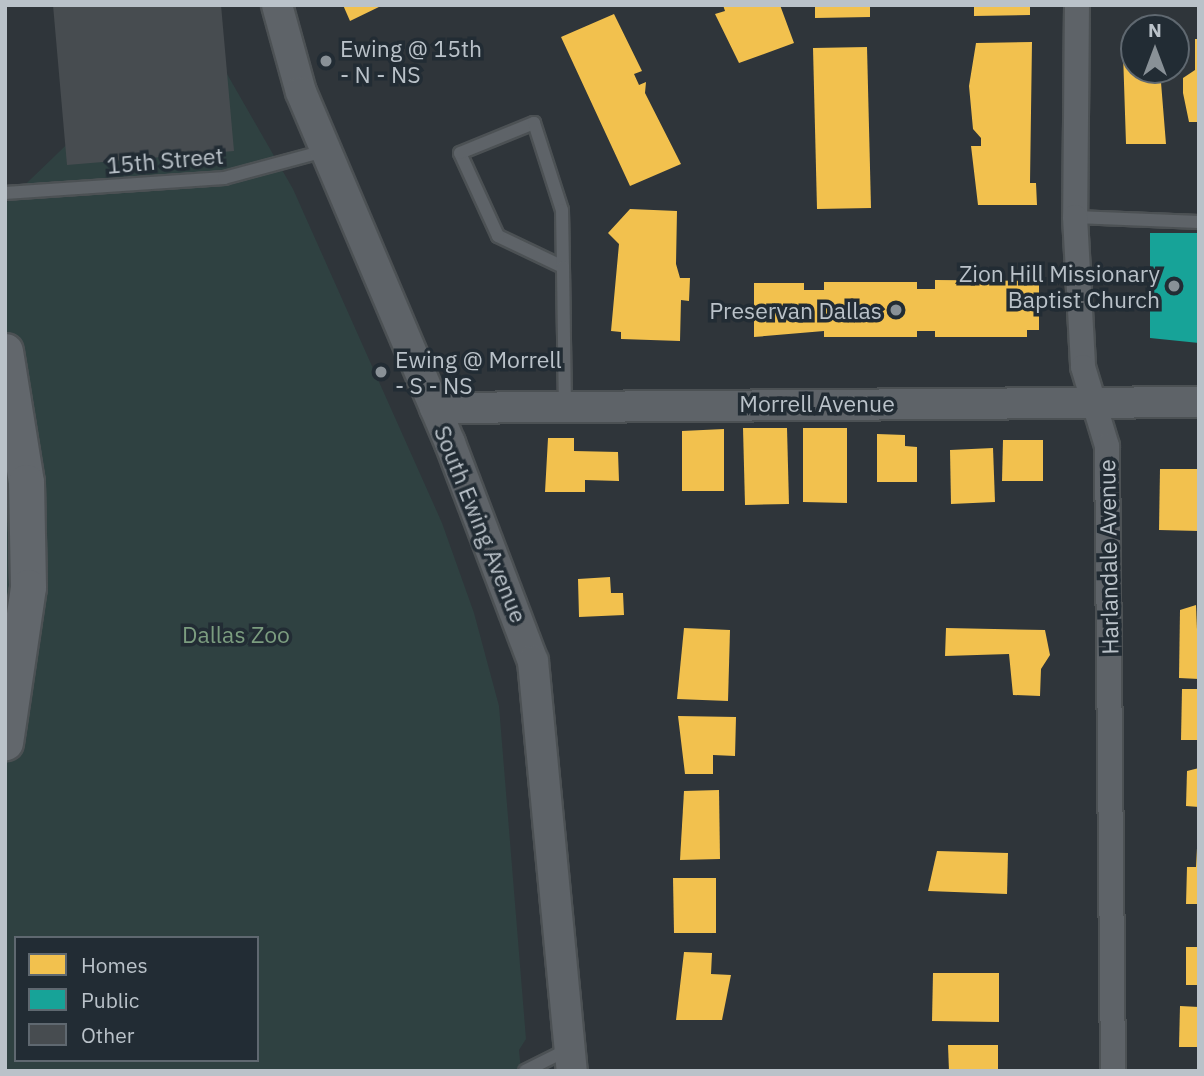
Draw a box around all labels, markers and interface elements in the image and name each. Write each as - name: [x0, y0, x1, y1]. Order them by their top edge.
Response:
- north arrow: [1120, 14, 1190, 84]
- text: N: [1148, 18, 1162, 42]
- place label: Ewing @ 15th - N - NS: [340, 34, 482, 88]
- marker: Ewing @ 15th - N - NS: [318, 53, 334, 69]
- street label: 15th Street: [105, 141, 225, 179]
- place label: Zion Hill Missionary Baptist Church: [959, 259, 1160, 313]
- marker: Zion Hill Missionary Baptist Church: [1166, 278, 1182, 294]
- place label: Preservan Dallas: [709, 296, 882, 324]
- marker: Preservan Dallas: [888, 302, 904, 318]
- place label: Ewing @ Morrell - S - NS: [395, 345, 562, 399]
- marker: Ewing @ Morrell - S - NS: [373, 364, 389, 380]
- street label: Morrell Avenue: [739, 389, 895, 417]
- street label: South Ewing Avenue: [429, 421, 533, 627]
- street label: Harlandale Avenue: [1092, 459, 1124, 655]
- park label: Dallas Zoo: [182, 620, 290, 648]
- legend: [14, 936, 259, 1062]
- text: Homes: [81, 951, 148, 979]
- text: Public: [81, 986, 139, 1014]
- text: Other: [81, 1021, 134, 1049]

